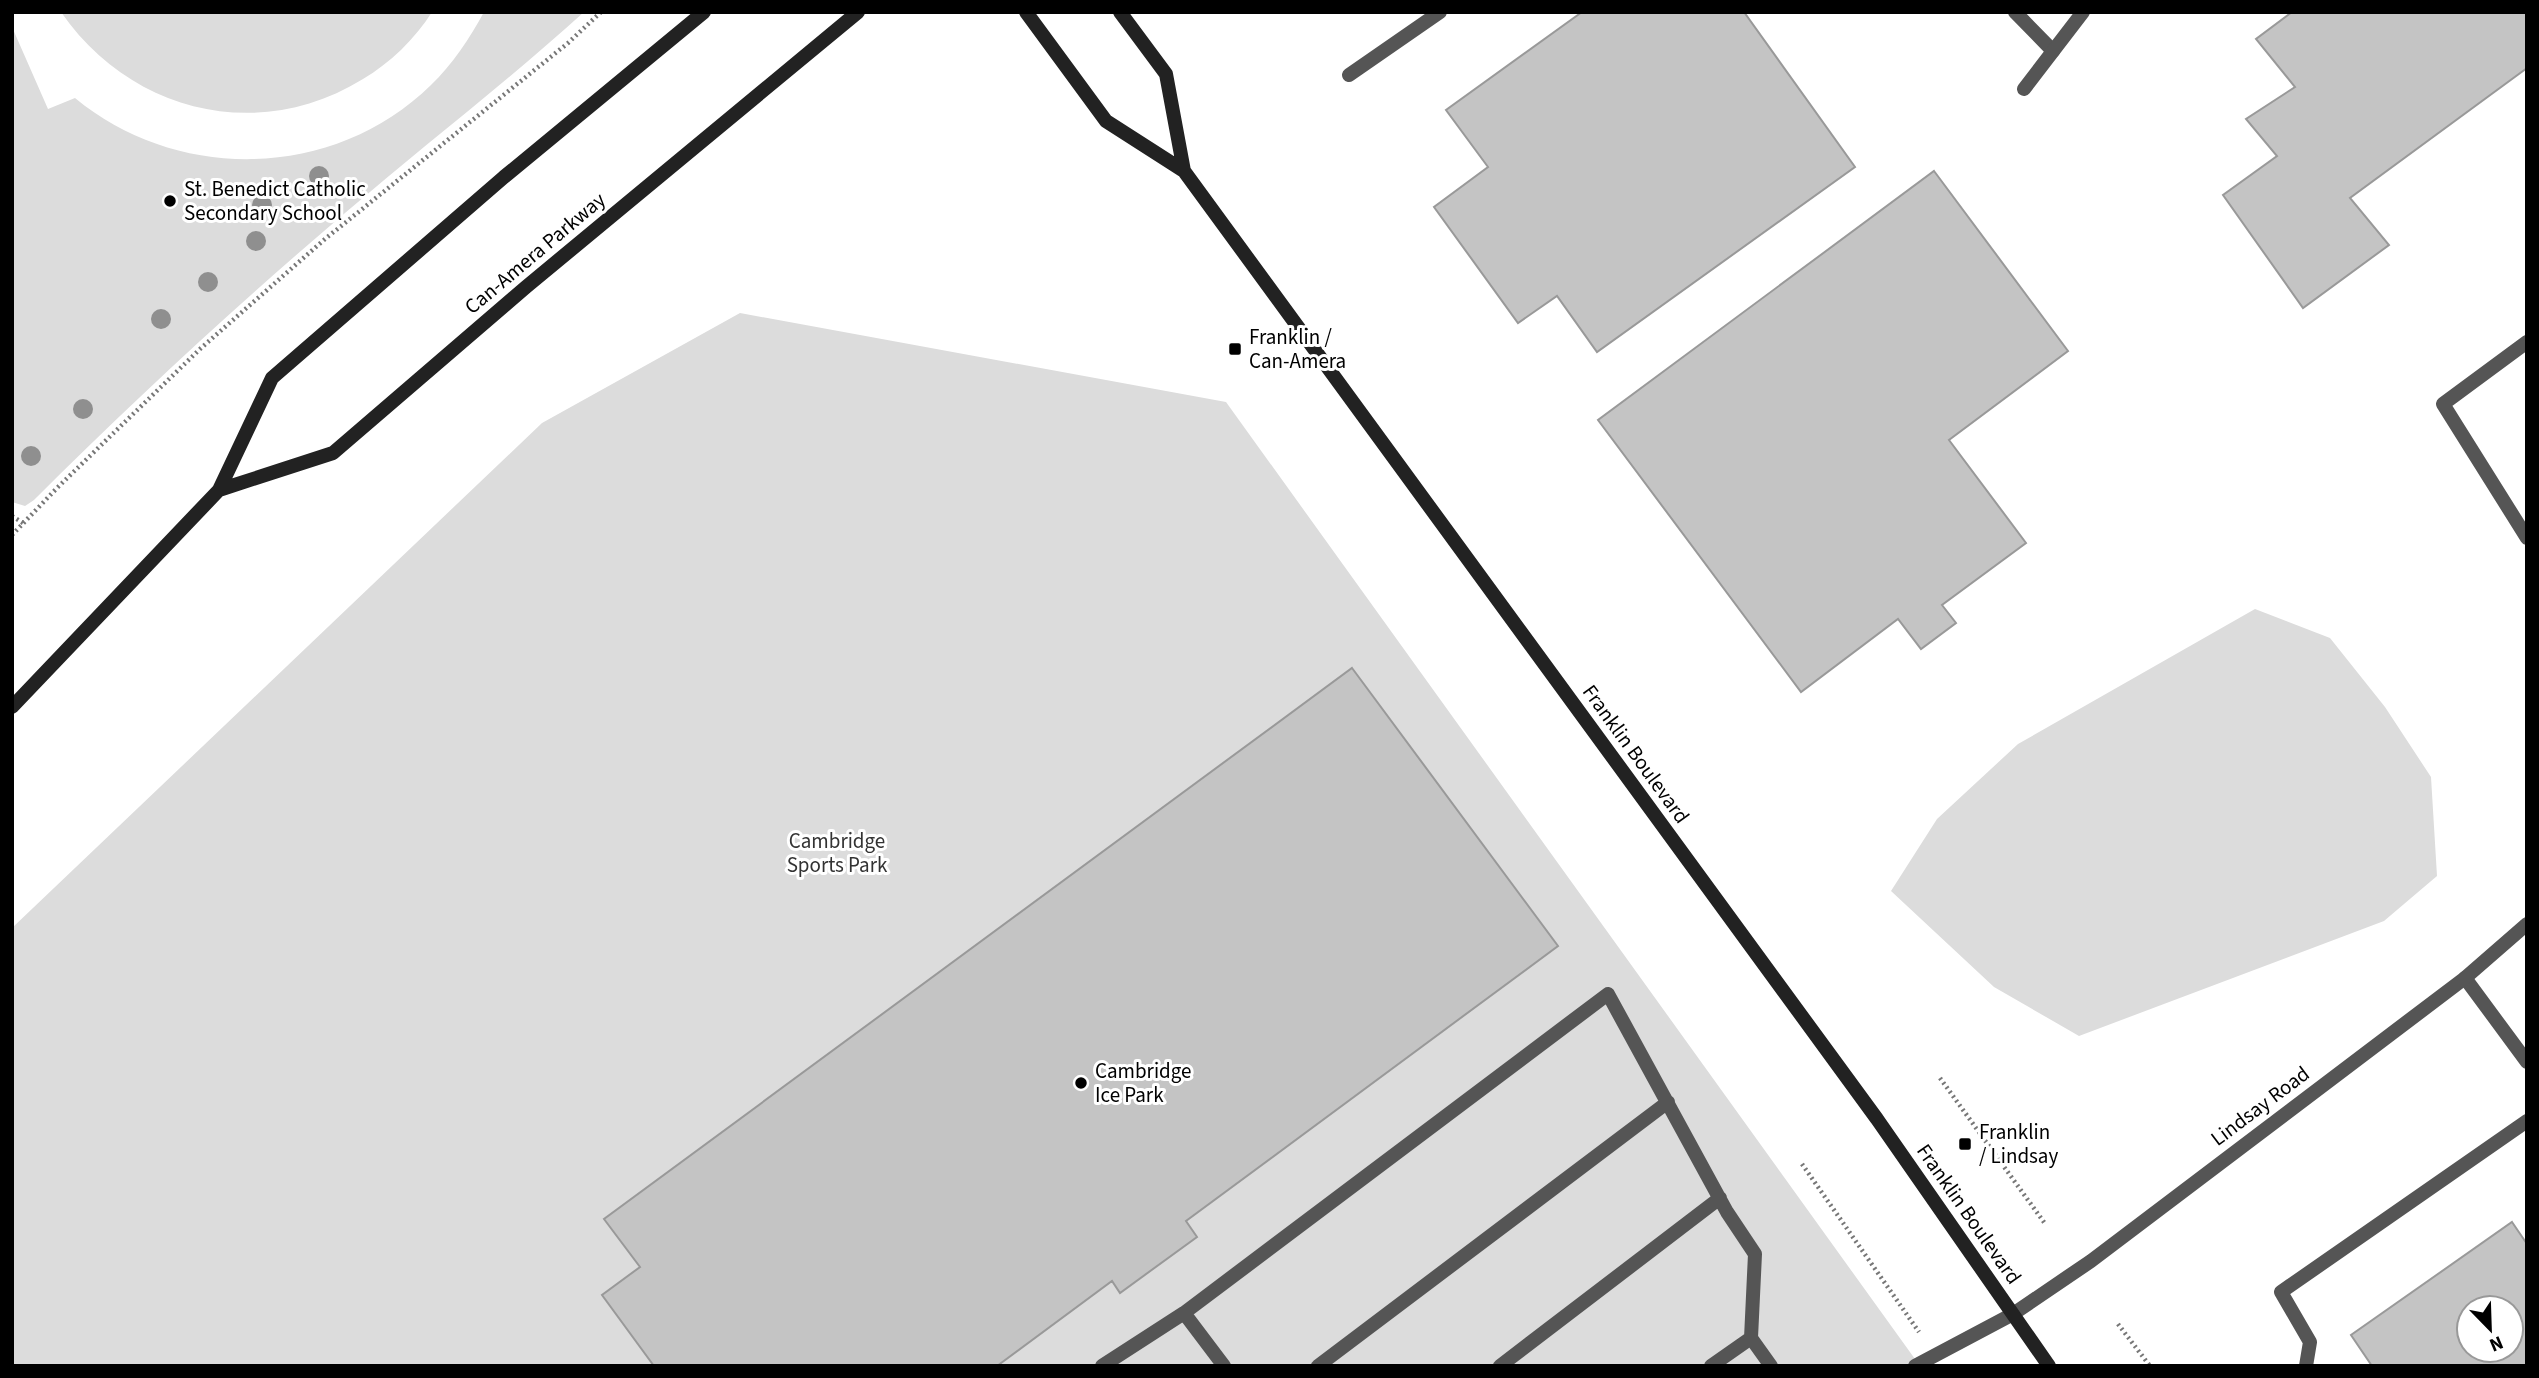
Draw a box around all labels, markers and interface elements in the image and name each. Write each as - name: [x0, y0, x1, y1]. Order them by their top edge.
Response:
- place label: St. Benedict Catholic Secondary School: [184, 174, 366, 228]
- street label: Can-Amera Parkway: [458, 185, 612, 321]
- marker: St. Benedict Catholic Secondary School: [162, 193, 178, 209]
- place label: Franklin / Can-Amera: [1249, 322, 1346, 376]
- marker: Franklin / Can-Amera: [1227, 341, 1243, 357]
- street label: Franklin Boulevard: [1575, 678, 1697, 830]
- park label: Cambridge Sports Park: [787, 826, 888, 880]
- place label: Cambridge Ice Park: [1095, 1056, 1191, 1110]
- street label: Lindsay Road: [2204, 1059, 2316, 1153]
- marker: Cambridge Ice Park: [1073, 1075, 1089, 1091]
- place label: Franklin / Lindsay: [1979, 1117, 2058, 1171]
- marker: Franklin / Lindsay: [1957, 1136, 1973, 1152]
- street label: Franklin Boulevard: [1909, 1138, 2029, 1290]
- north arrow: [2455, 1294, 2525, 1364]
- text: N: [2485, 1328, 2507, 1358]

